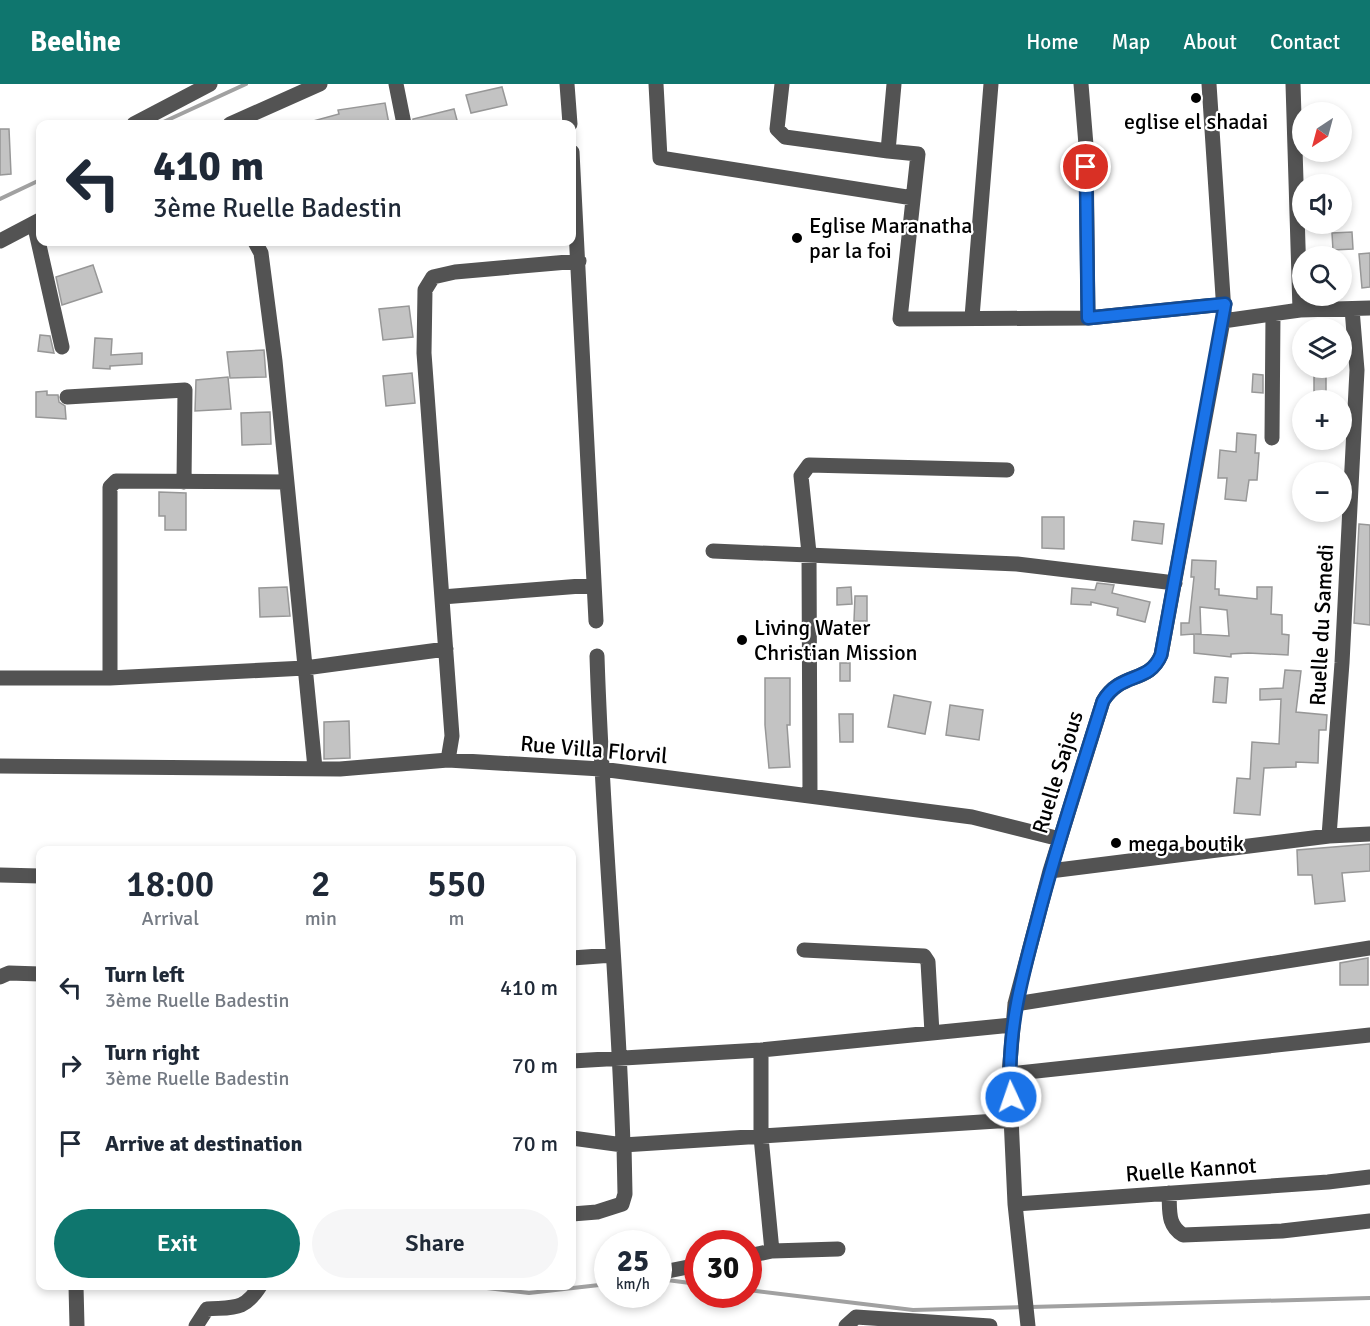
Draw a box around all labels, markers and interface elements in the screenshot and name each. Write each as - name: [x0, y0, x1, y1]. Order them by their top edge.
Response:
- text: Beeline: [30, 25, 121, 59]
- text: Home: [1026, 29, 1079, 55]
- text: Map: [1112, 29, 1150, 55]
- text: About: [1183, 29, 1237, 55]
- text: Contact: [1270, 29, 1340, 55]
- marker: eglise el shadai: [1189, 91, 1203, 105]
- north arrow: [1292, 102, 1352, 162]
- map controls: [1292, 102, 1352, 522]
- place label: eglise el shadai: [1124, 108, 1268, 135]
- text: 410 m: [153, 141, 264, 192]
- pin: [1060, 141, 1111, 192]
- icon: left: [54, 144, 132, 222]
- icon: arrive: [1069, 150, 1102, 183]
- button: sound: [1292, 174, 1352, 234]
- text: 3ème Ruelle Badestin: [153, 192, 402, 225]
- place label: Eglise Maranatha par la foi: [809, 212, 972, 264]
- marker: Eglise Maranatha par la foi: [790, 231, 804, 245]
- button: search: [1292, 246, 1352, 306]
- button: layers: [1292, 318, 1352, 378]
- button: +: [1292, 390, 1352, 450]
- button: −: [1292, 462, 1352, 522]
- street label: Ruelle du Samedi: [1304, 543, 1339, 707]
- place label: Living Water Christian Mission: [754, 614, 918, 666]
- marker: Living Water Christian Mission: [735, 633, 749, 647]
- street label: Ruelle Sajous: [1026, 708, 1089, 837]
- street label: Rue Villa Florvil: [519, 730, 669, 769]
- place label: mega boutik: [1128, 830, 1244, 857]
- marker: mega boutik: [1109, 836, 1123, 850]
- text: 18:00: [126, 862, 214, 907]
- text: 2: [311, 862, 331, 907]
- text: 550: [427, 862, 486, 907]
- text: Arrival: [142, 906, 199, 931]
- text: min: [305, 906, 337, 931]
- text: m: [448, 906, 464, 931]
- text: Turn left: [105, 961, 185, 988]
- icon: left: [54, 971, 87, 1004]
- text: 410 m: [500, 974, 558, 1001]
- text: 3ème Ruelle Badestin: [105, 988, 289, 1013]
- text: Turn right: [105, 1039, 200, 1066]
- icon: right: [54, 1049, 87, 1082]
- text: 70 m: [512, 1052, 558, 1079]
- position arrow: [979, 1065, 1043, 1129]
- text: 3ème Ruelle Badestin: [105, 1066, 289, 1091]
- icon: arrive: [54, 1127, 87, 1160]
- text: Arrive at destination: [105, 1130, 302, 1157]
- text: 70 m: [512, 1130, 558, 1157]
- street label: Ruelle Kannot: [1125, 1151, 1258, 1188]
- button: Exit: [54, 1209, 300, 1278]
- button: Share: [312, 1209, 558, 1278]
- speed limit sign: 30: [684, 1230, 762, 1308]
- text: 25: [617, 1243, 649, 1280]
- text: km/h: [616, 1275, 650, 1293]

